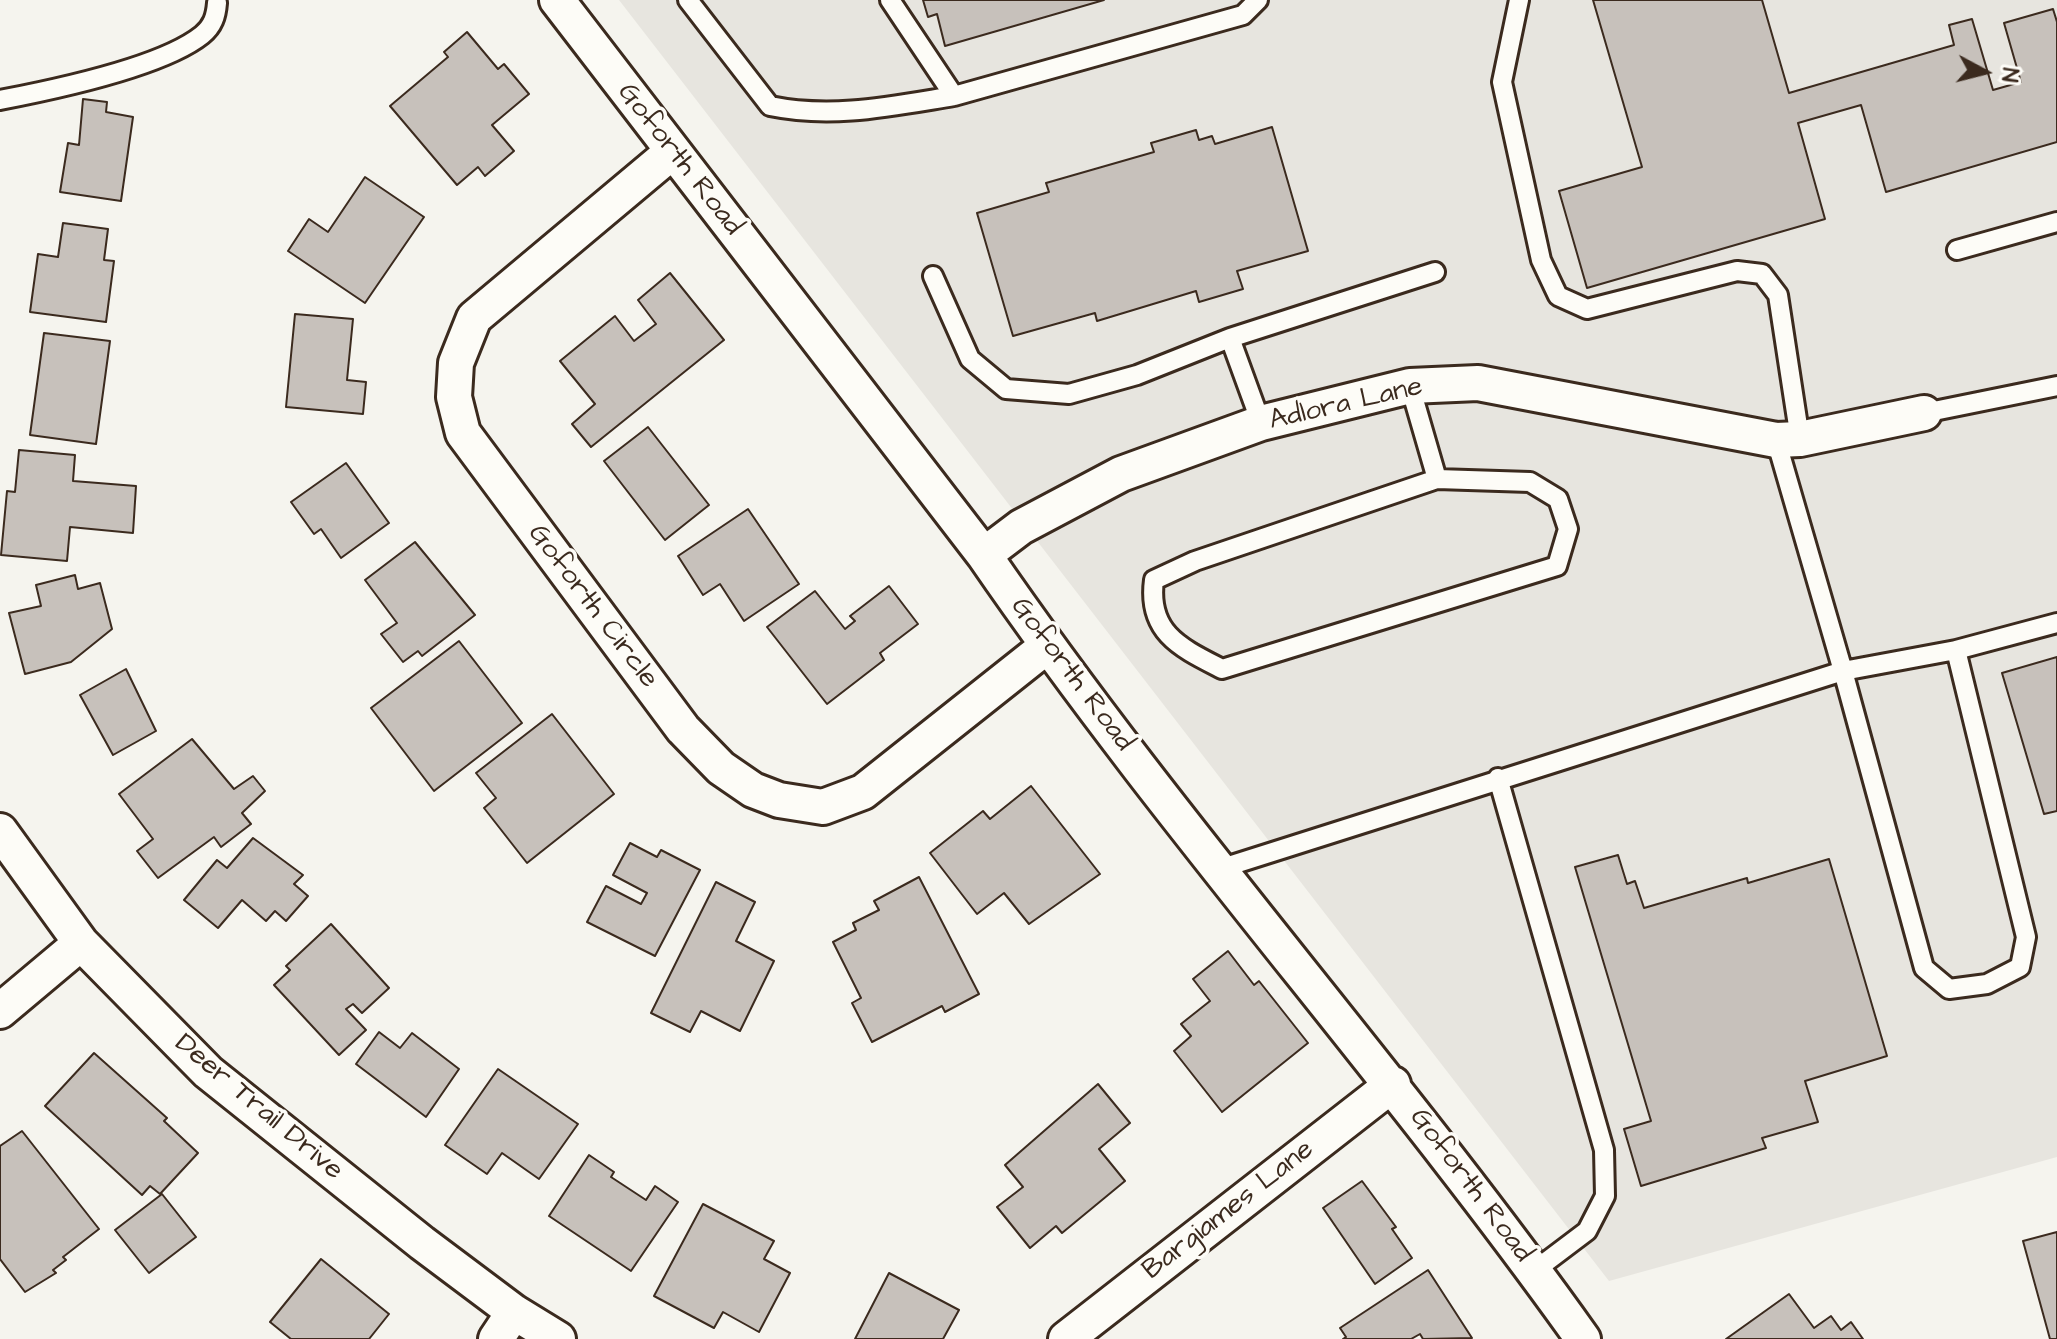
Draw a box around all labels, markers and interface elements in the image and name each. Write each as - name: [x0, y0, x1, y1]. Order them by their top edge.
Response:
- north arrow: [1945, 32, 2025, 112]
- text: N: [1993, 66, 2026, 84]
- street label: Goforth Road: [609, 77, 749, 243]
- street label: Adlora Lane: [1266, 371, 1426, 439]
- street label: Goforth Circle: [520, 519, 664, 695]
- street label: Goforth Road: [1002, 592, 1140, 758]
- street label: Deer Trail Drive: [167, 1028, 349, 1188]
- street label: Goforth Road: [1401, 1103, 1539, 1269]
- street label: Bargiames Lane: [1137, 1134, 1321, 1288]

